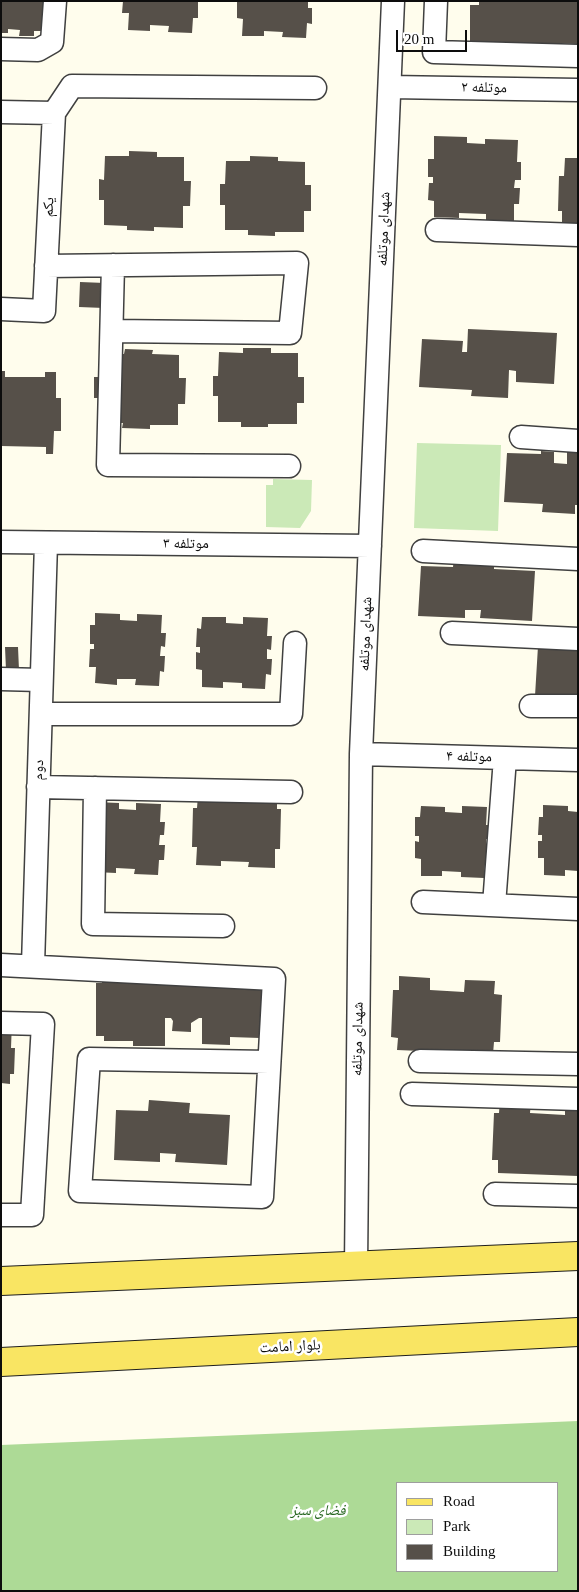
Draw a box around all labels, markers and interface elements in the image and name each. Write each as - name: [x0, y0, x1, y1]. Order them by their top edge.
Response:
- scale bar: [399, 20, 470, 52]
- text: 20 m: [404, 31, 434, 47]
- street label: موتلفه ۲: [461, 79, 507, 97]
- street label: شهدای موتلفه: [374, 191, 394, 267]
- street label: یکم: [39, 197, 59, 217]
- street label: موتلفه ۳: [163, 535, 209, 553]
- street label: شهدای موتلفه: [356, 596, 376, 672]
- street label: موتلفه ۴: [446, 748, 492, 766]
- street label: دوم: [30, 759, 48, 781]
- street label: شهدای موتلفه: [348, 1002, 368, 1076]
- street label: بلوار امامت: [259, 1336, 321, 1358]
- legend: [396, 1482, 559, 1572]
- text: Road: [443, 1493, 475, 1509]
- park label: فضای سبز: [290, 1502, 346, 1520]
- text: Park: [443, 1518, 471, 1534]
- text: Building: [443, 1543, 496, 1559]

